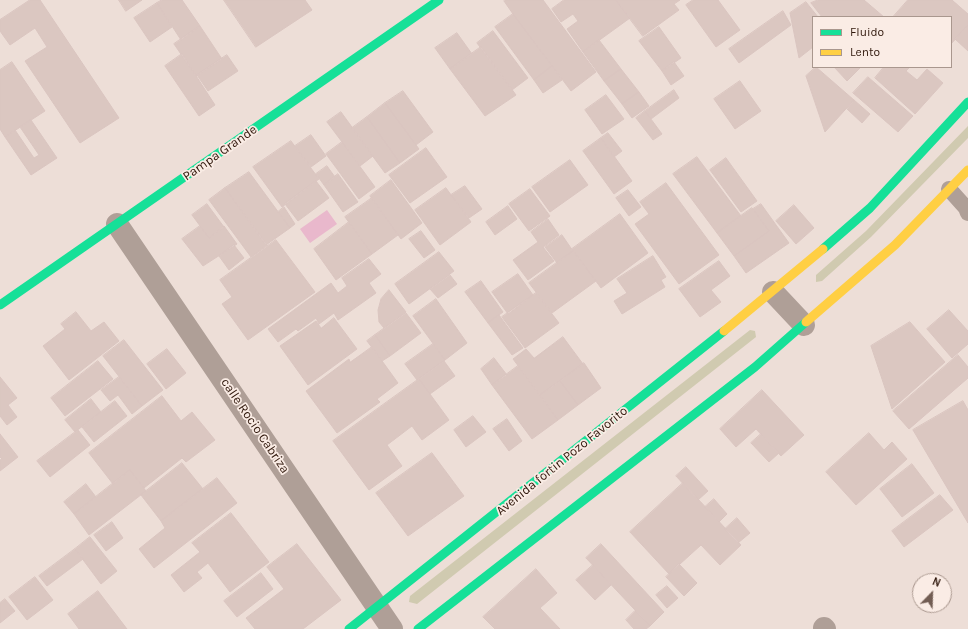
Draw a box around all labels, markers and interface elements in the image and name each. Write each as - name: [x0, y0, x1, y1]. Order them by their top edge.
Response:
- legend: [812, 16, 952, 68]
- text: Fluido: [850, 25, 884, 39]
- text: Lento: [850, 45, 880, 59]
- street label: Pampa Grande: [180, 122, 260, 184]
- street label: calle Rocio Cabriza: [217, 375, 293, 477]
- street label: Avenida fortin Pozo Favorito: [493, 403, 631, 519]
- north arrow: [912, 573, 952, 613]
- text: N: [930, 575, 943, 590]

